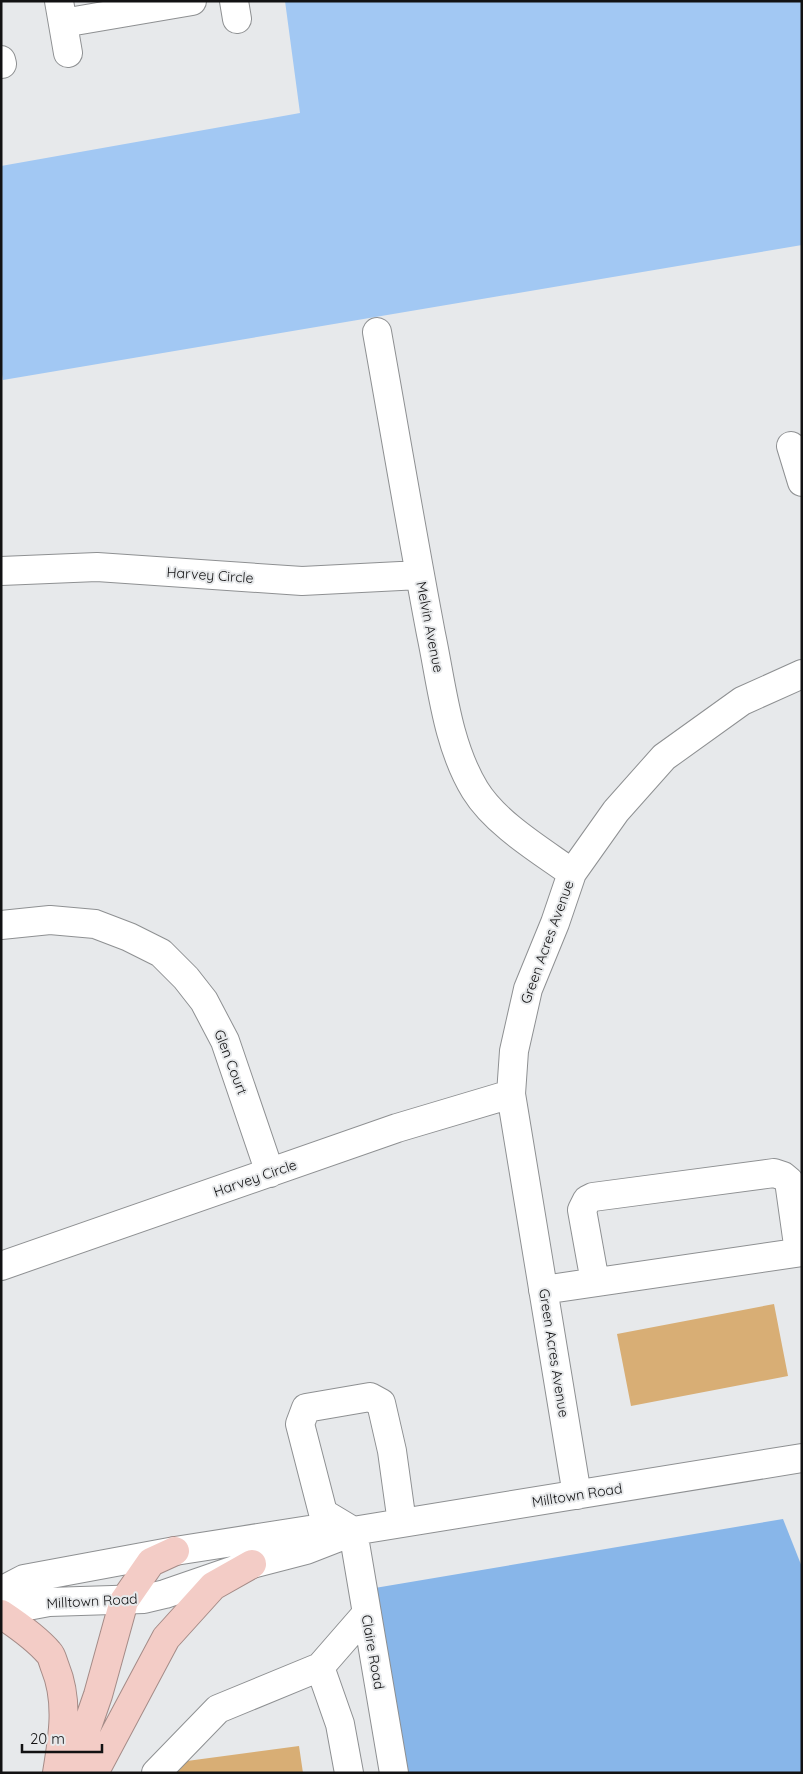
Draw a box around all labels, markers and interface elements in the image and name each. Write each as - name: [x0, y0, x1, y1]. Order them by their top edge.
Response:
- street label: Harvey Circle: [166, 563, 254, 587]
- street label: Melvin Avenue: [412, 580, 448, 674]
- street label: Green Acres Avenue: [516, 878, 578, 1006]
- street label: Glen Court: [210, 1027, 252, 1097]
- street label: Harvey Circle: [211, 1155, 299, 1201]
- street label: Green Acres Avenue: [535, 1287, 573, 1419]
- street label: Milltown Road: [531, 1479, 623, 1511]
- street label: Milltown Road: [46, 1590, 138, 1612]
- street label: Claire Road: [358, 1613, 388, 1691]
- scale bar: [22, 1722, 102, 1754]
- text: 20 m: [30, 1729, 65, 1748]

